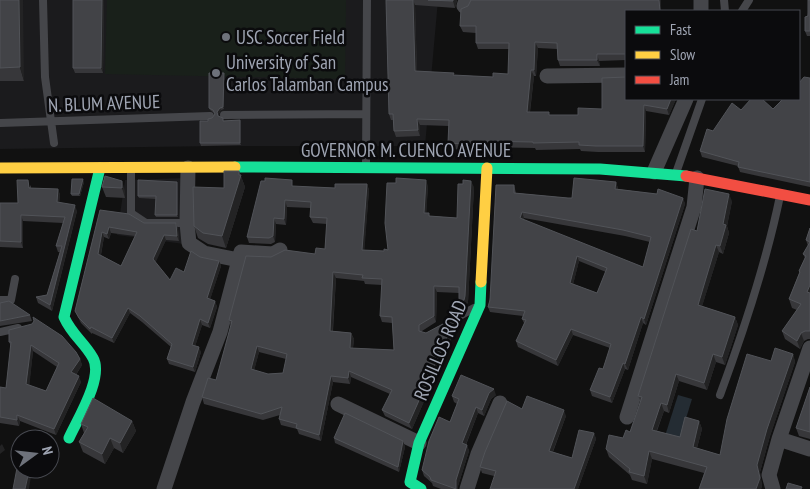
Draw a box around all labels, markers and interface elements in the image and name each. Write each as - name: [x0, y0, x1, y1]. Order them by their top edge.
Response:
- legend: [625, 10, 800, 100]
- text: Fast: [670, 20, 691, 39]
- place label: USC Soccer Field: [236, 25, 345, 49]
- marker: USC Soccer Field: [220, 31, 232, 43]
- text: Slow: [670, 45, 695, 64]
- place label: University of San Carlos Talamban Campus: [226, 50, 388, 96]
- marker: University of San Carlos Talamban Campus: [210, 67, 222, 79]
- text: Jam: [669, 70, 689, 89]
- street label: N. BLUM AVENUE: [48, 89, 160, 117]
- street label: GOVERNOR M. CUENCO AVENUE: [301, 138, 511, 162]
- street label: ROSILLOS ROAD: [408, 296, 472, 404]
- north arrow: [10, 429, 60, 479]
- text: N: [38, 445, 57, 457]

